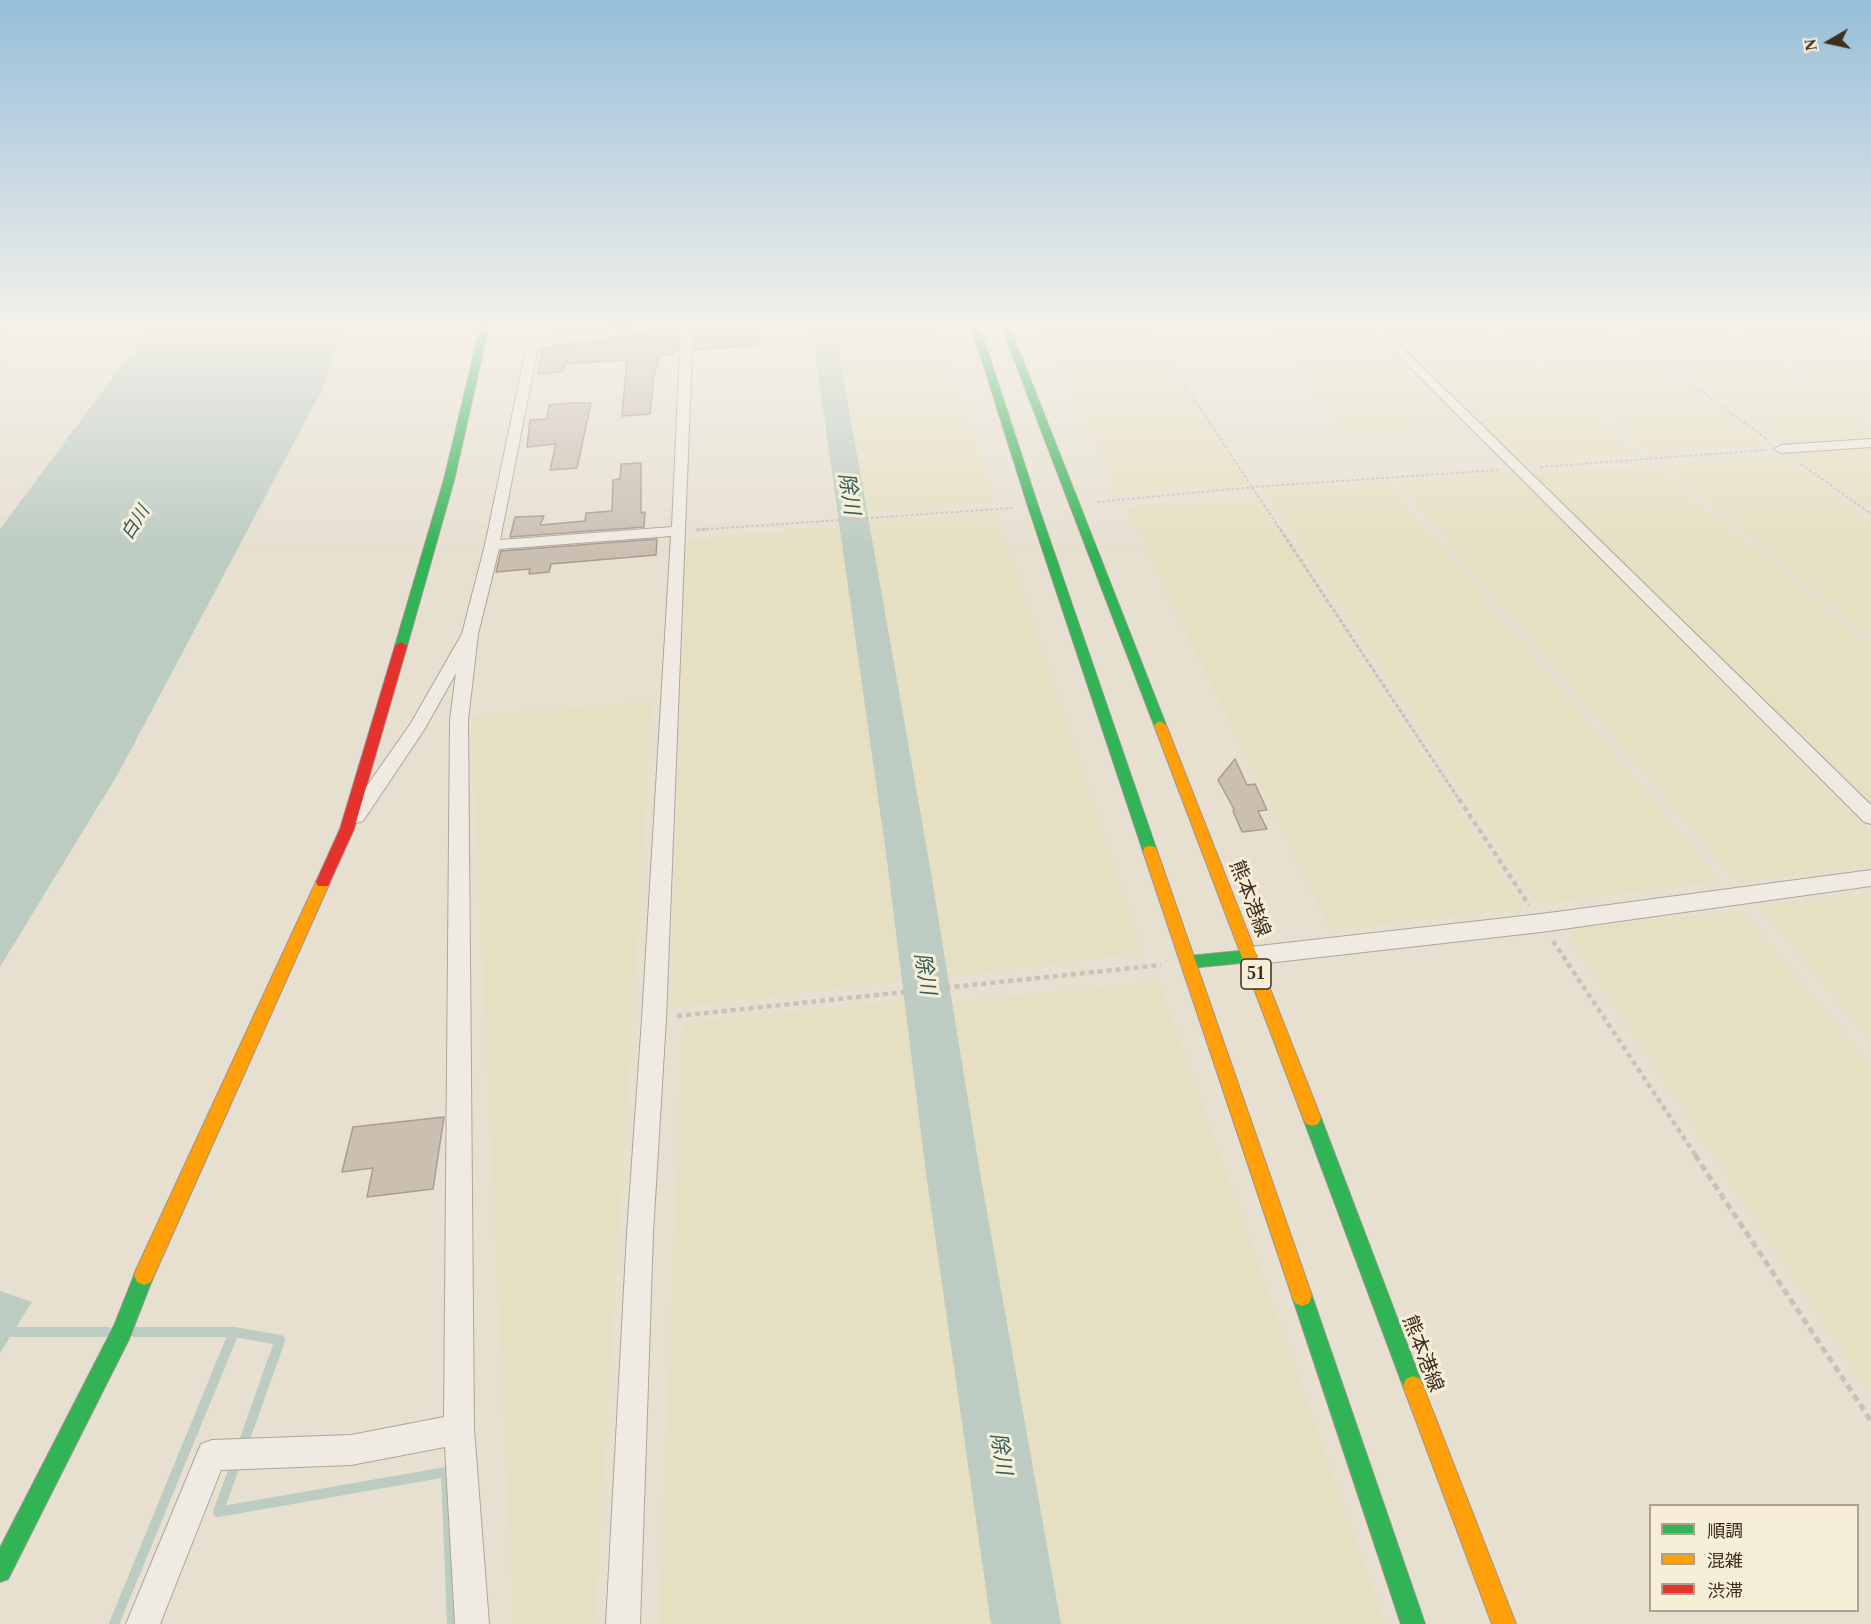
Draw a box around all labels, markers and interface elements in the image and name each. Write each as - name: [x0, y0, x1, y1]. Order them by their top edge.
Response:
- north arrow: [1799, 12, 1859, 72]
- text: N: [1801, 38, 1820, 52]
- water label: 除川: [832, 471, 864, 517]
- water label: 白川: [117, 502, 155, 544]
- street label: 熊本港線: [1223, 857, 1275, 941]
- water label: 除川: [908, 951, 940, 997]
- road number: 51: [1241, 959, 1271, 989]
- street label: 熊本港線: [1396, 1312, 1448, 1396]
- water label: 除川: [984, 1431, 1016, 1477]
- legend: [1649, 1504, 1859, 1612]
- text: 順調: [1707, 1521, 1743, 1541]
- text: 混雑: [1707, 1551, 1743, 1571]
- text: 渋滞: [1707, 1581, 1743, 1601]

